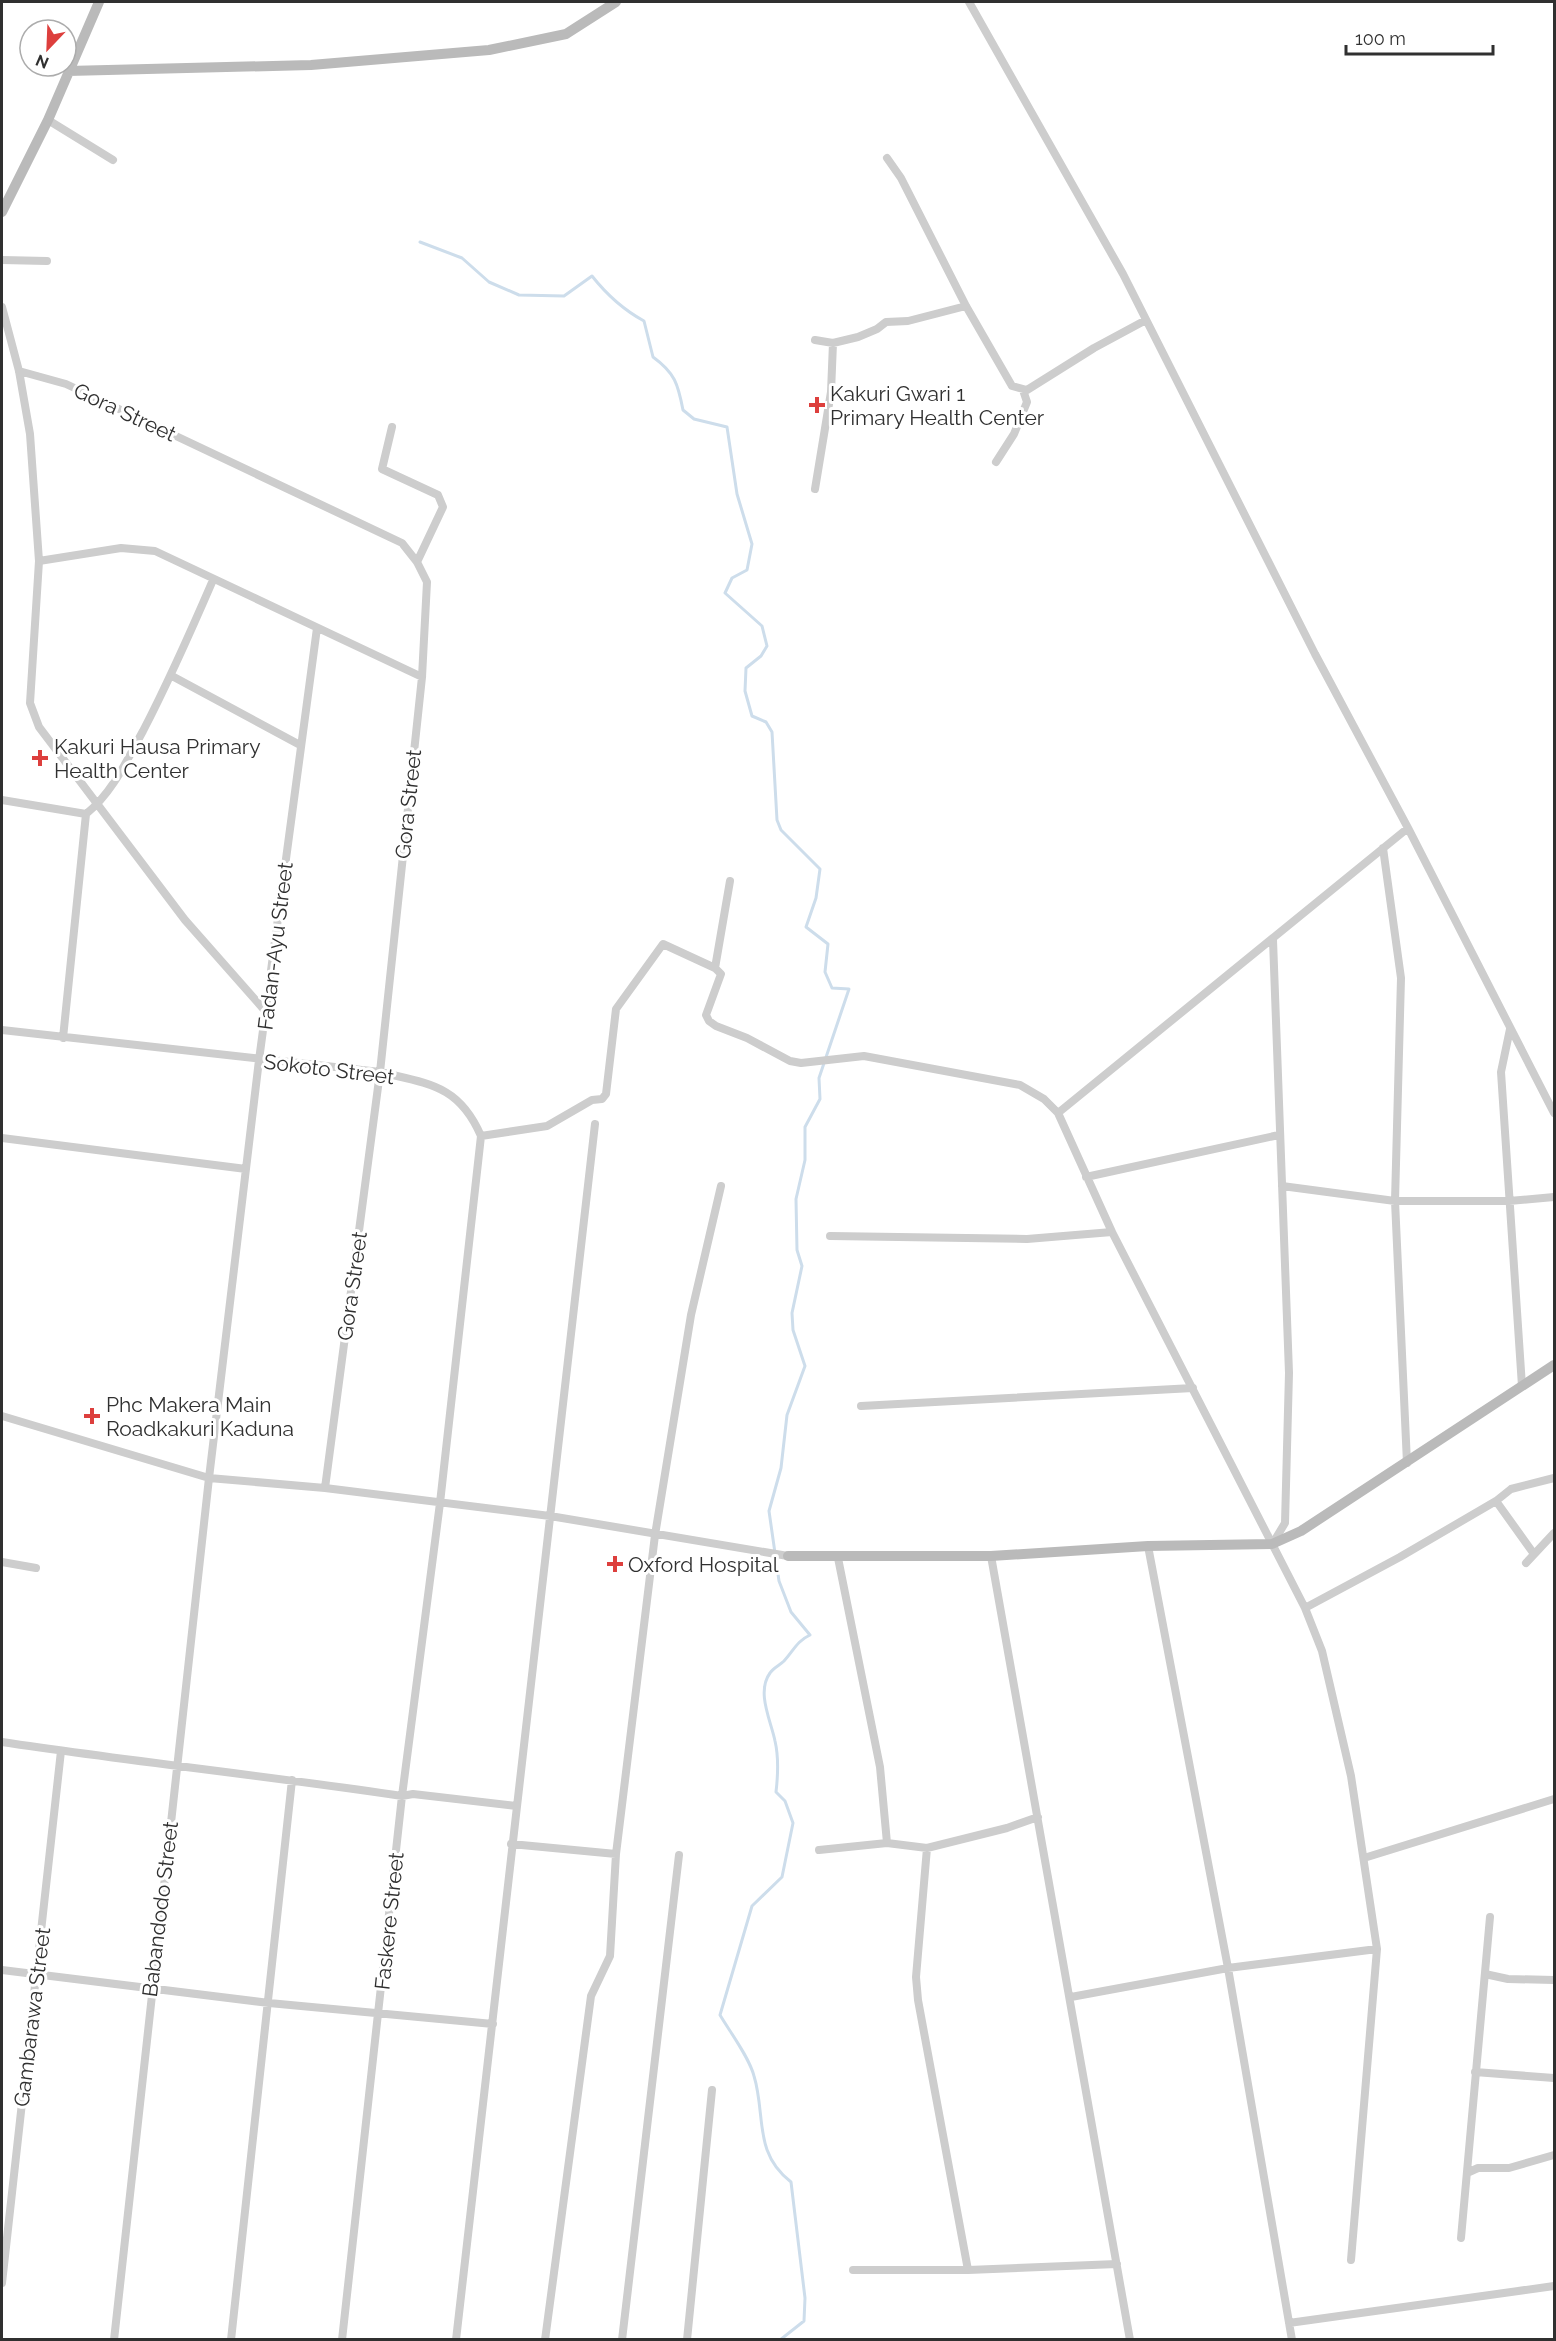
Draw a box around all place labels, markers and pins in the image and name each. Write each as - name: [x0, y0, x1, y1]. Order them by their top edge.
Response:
- place label: Kakuri Gwari 1 Primary Health Center: [830, 381, 1045, 430]
- marker: Kakuri Gwari 1 Primary Health Center: [808, 396, 826, 414]
- place label: Kakuri Hausa Primary Health Center: [54, 734, 261, 783]
- marker: Kakuri Hausa Primary Health Center: [31, 749, 49, 767]
- place label: Phc Makera Main Roadkakuri Kaduna: [106, 1392, 294, 1441]
- marker: Phc Makera Main Roadkakuri Kaduna: [83, 1407, 101, 1425]
- place label: Oxford Hospital: [628, 1552, 779, 1577]
- marker: Oxford Hospital: [606, 1555, 624, 1573]

